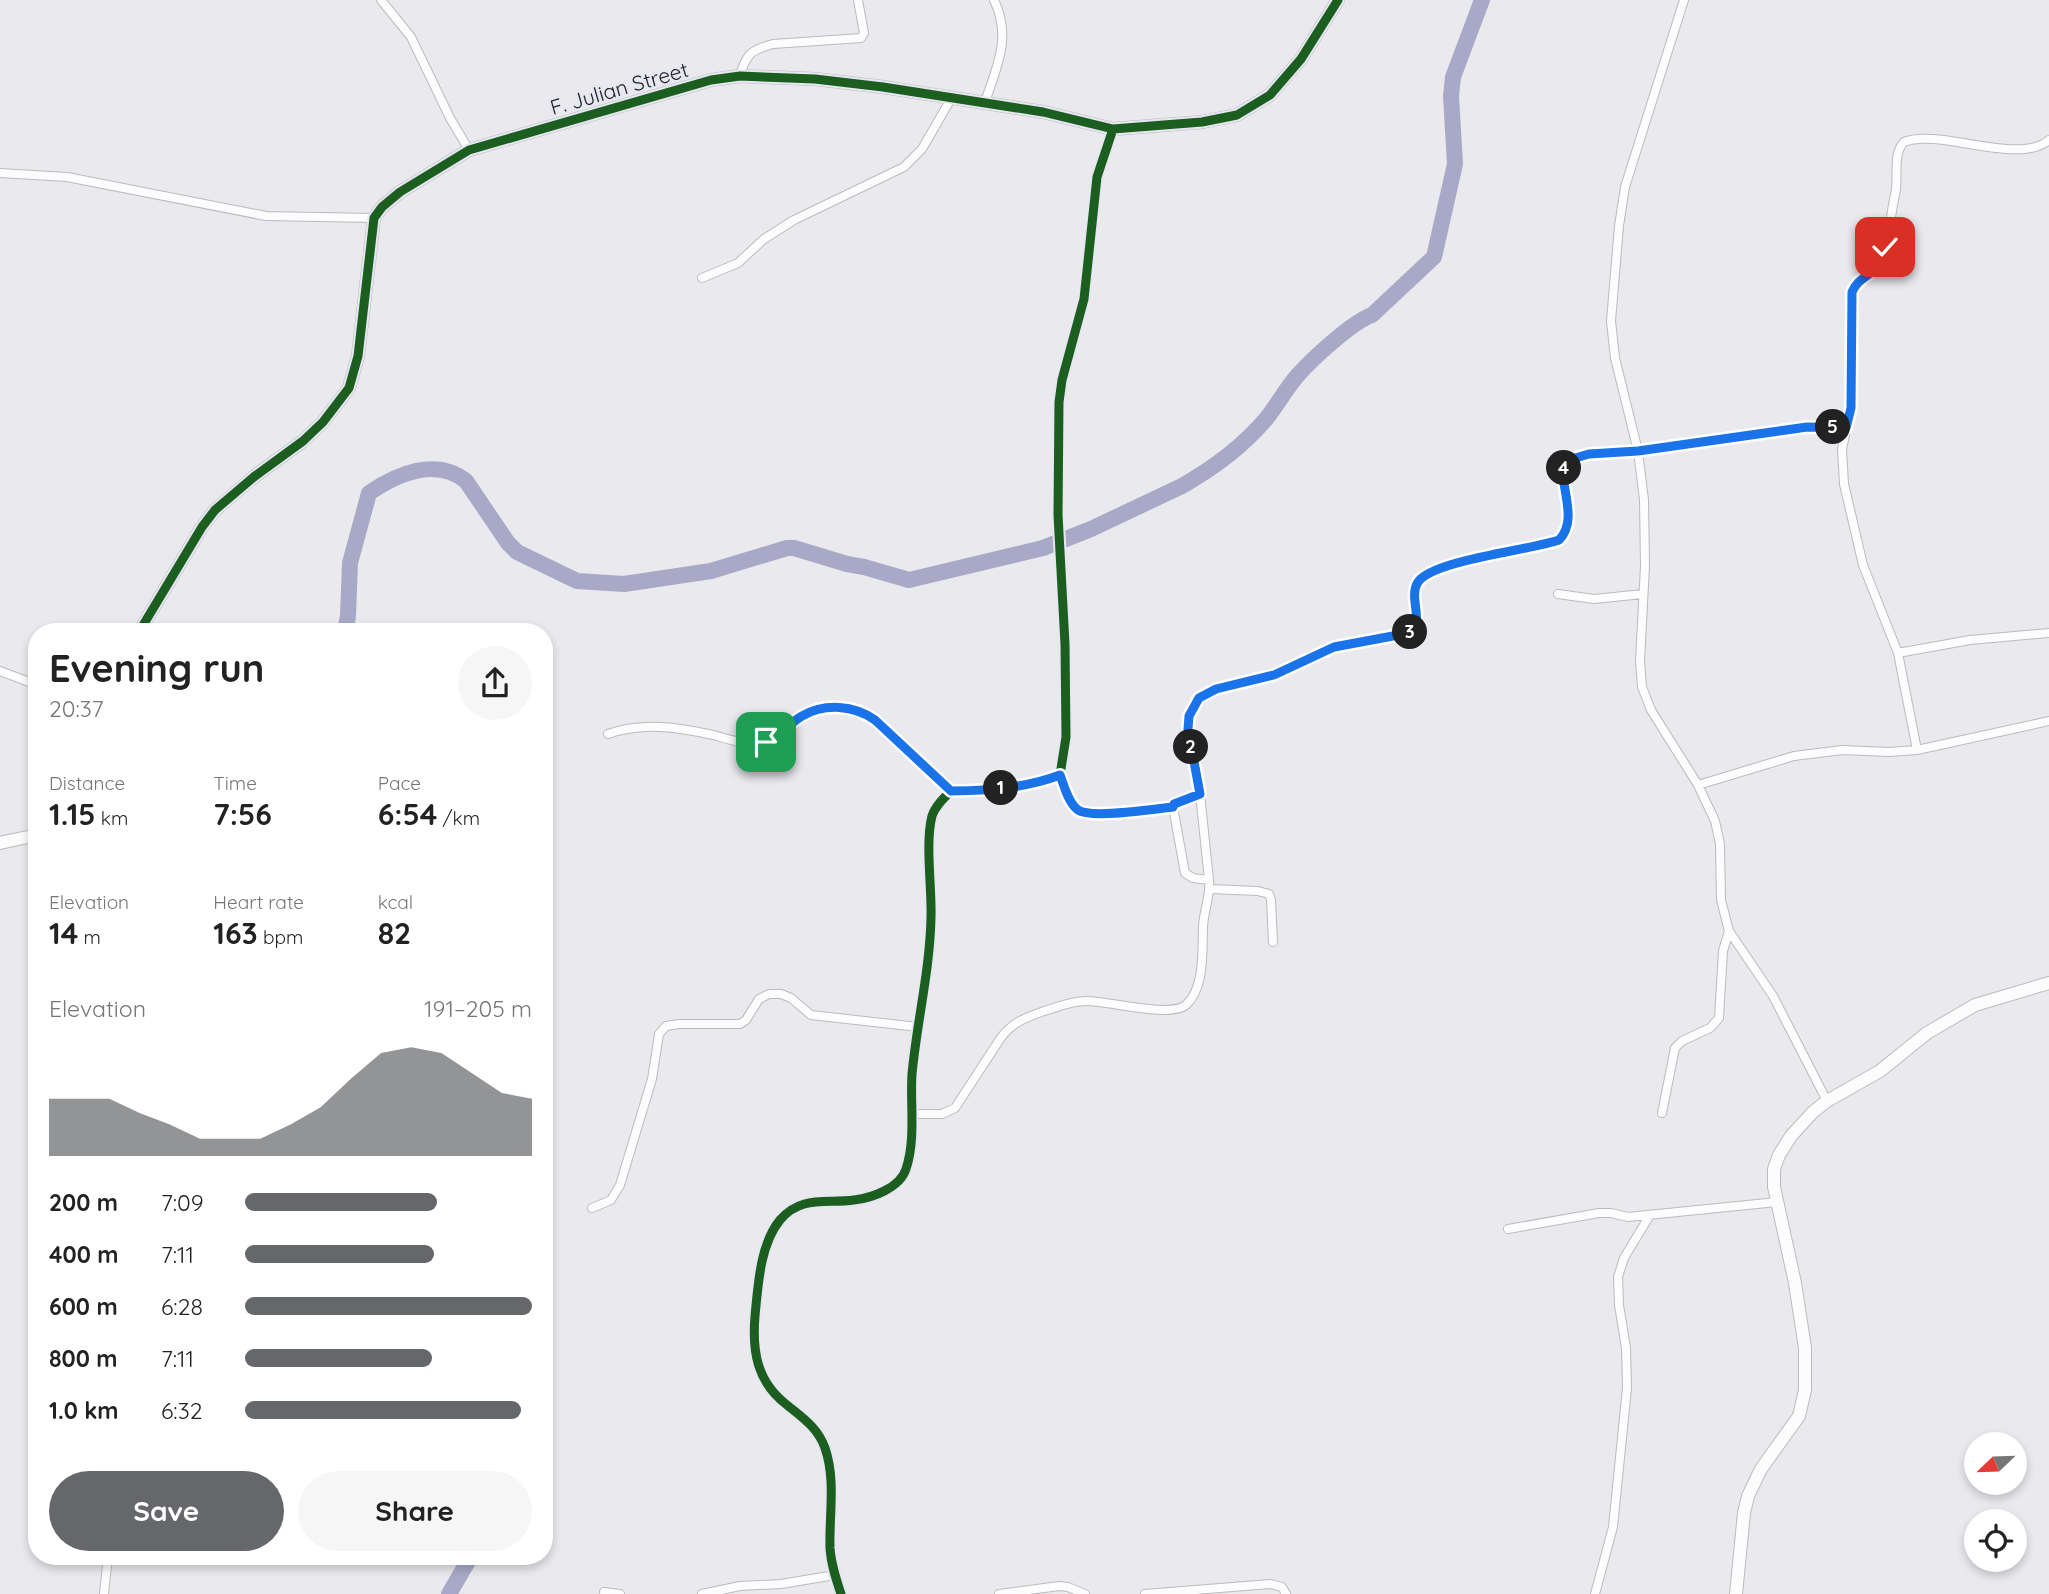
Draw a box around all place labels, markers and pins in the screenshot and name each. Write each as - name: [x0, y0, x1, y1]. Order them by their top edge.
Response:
- pin: [1855, 217, 1915, 277]
- pin: 5: [1815, 410, 1850, 444]
- pin: 4: [1546, 450, 1582, 486]
- pin: 3: [1392, 614, 1428, 650]
- pin: [736, 712, 796, 772]
- pin: 2: [1174, 730, 1208, 764]
- pin: 1: [984, 770, 1018, 806]

